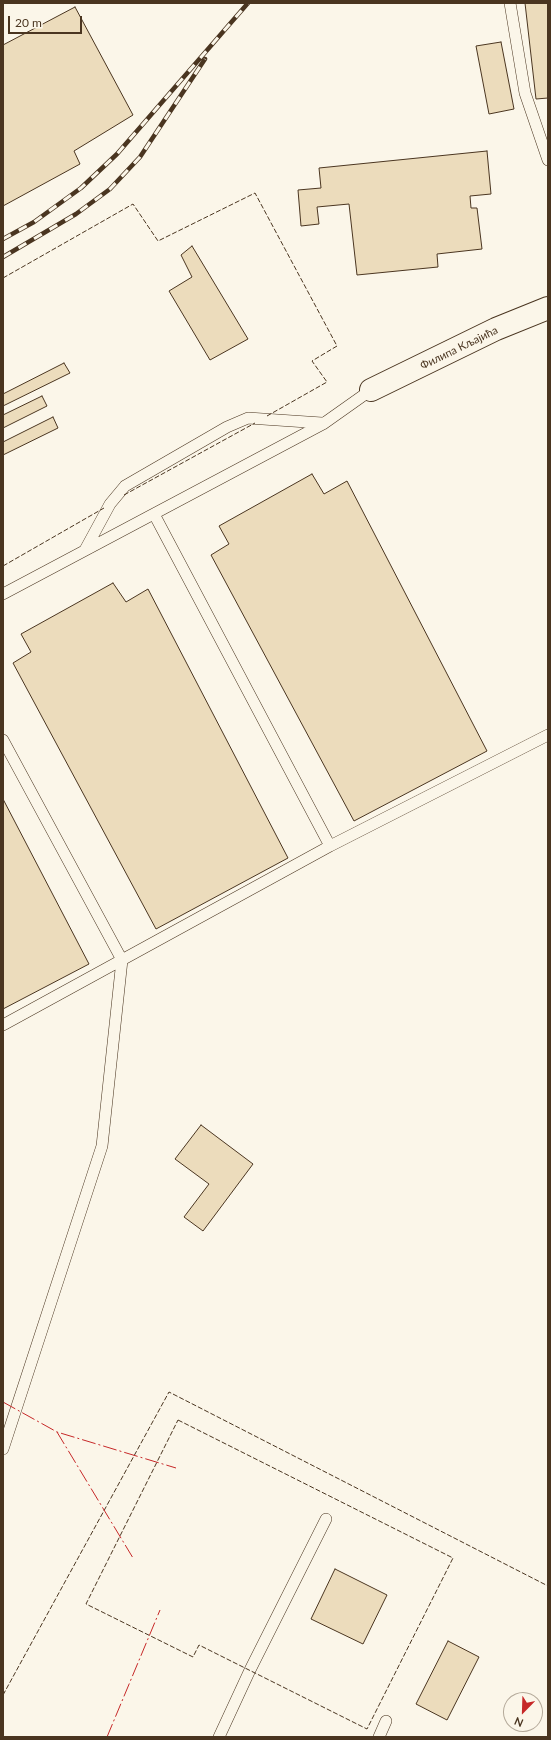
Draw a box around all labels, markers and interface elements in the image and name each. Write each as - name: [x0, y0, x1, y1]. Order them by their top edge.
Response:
- scale bar: [10, 8, 84, 34]
- text: 20 m: [15, 15, 42, 30]
- street label: Филипа Кљајића: [418, 323, 500, 373]
- north arrow: [503, 1692, 543, 1732]
- text: N: [512, 1715, 525, 1730]

